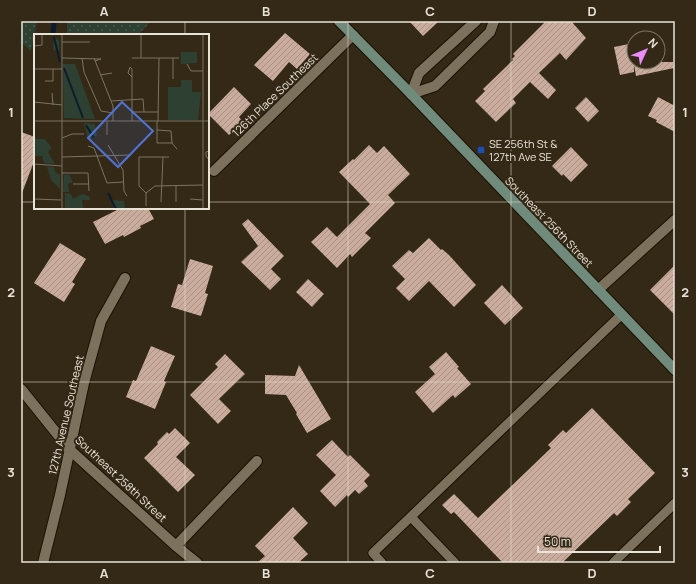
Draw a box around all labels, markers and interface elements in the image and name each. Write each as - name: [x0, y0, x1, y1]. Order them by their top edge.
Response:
- text: A: [100, 2, 109, 20]
- text: B: [262, 2, 270, 20]
- text: C: [425, 2, 435, 20]
- text: D: [587, 2, 597, 20]
- north arrow: [626, 30, 666, 70]
- inset map: [34, 34, 209, 209]
- text: N: [645, 35, 662, 51]
- street label: 126th Place Southeast: [229, 50, 321, 140]
- text: 1: [8, 103, 14, 121]
- text: 1: [682, 103, 688, 121]
- place label: SE 256th St & 127th Ave SE: [489, 136, 558, 164]
- marker: SE 256th St & 127th Ave SE: [476, 145, 486, 155]
- street label: Southeast 256th Street: [502, 173, 597, 270]
- text: 2: [7, 283, 15, 301]
- text: 2: [681, 283, 689, 301]
- street label: 127th Avenue Southeast: [44, 354, 87, 476]
- street label: Southeast 258th Street: [72, 432, 170, 525]
- text: 3: [7, 463, 15, 481]
- text: 3: [681, 463, 689, 481]
- scale bar: [538, 528, 660, 554]
- text: 50 m: [544, 533, 571, 550]
- text: A: [100, 564, 109, 582]
- text: B: [262, 564, 270, 582]
- text: C: [425, 564, 435, 582]
- text: D: [587, 564, 597, 582]

